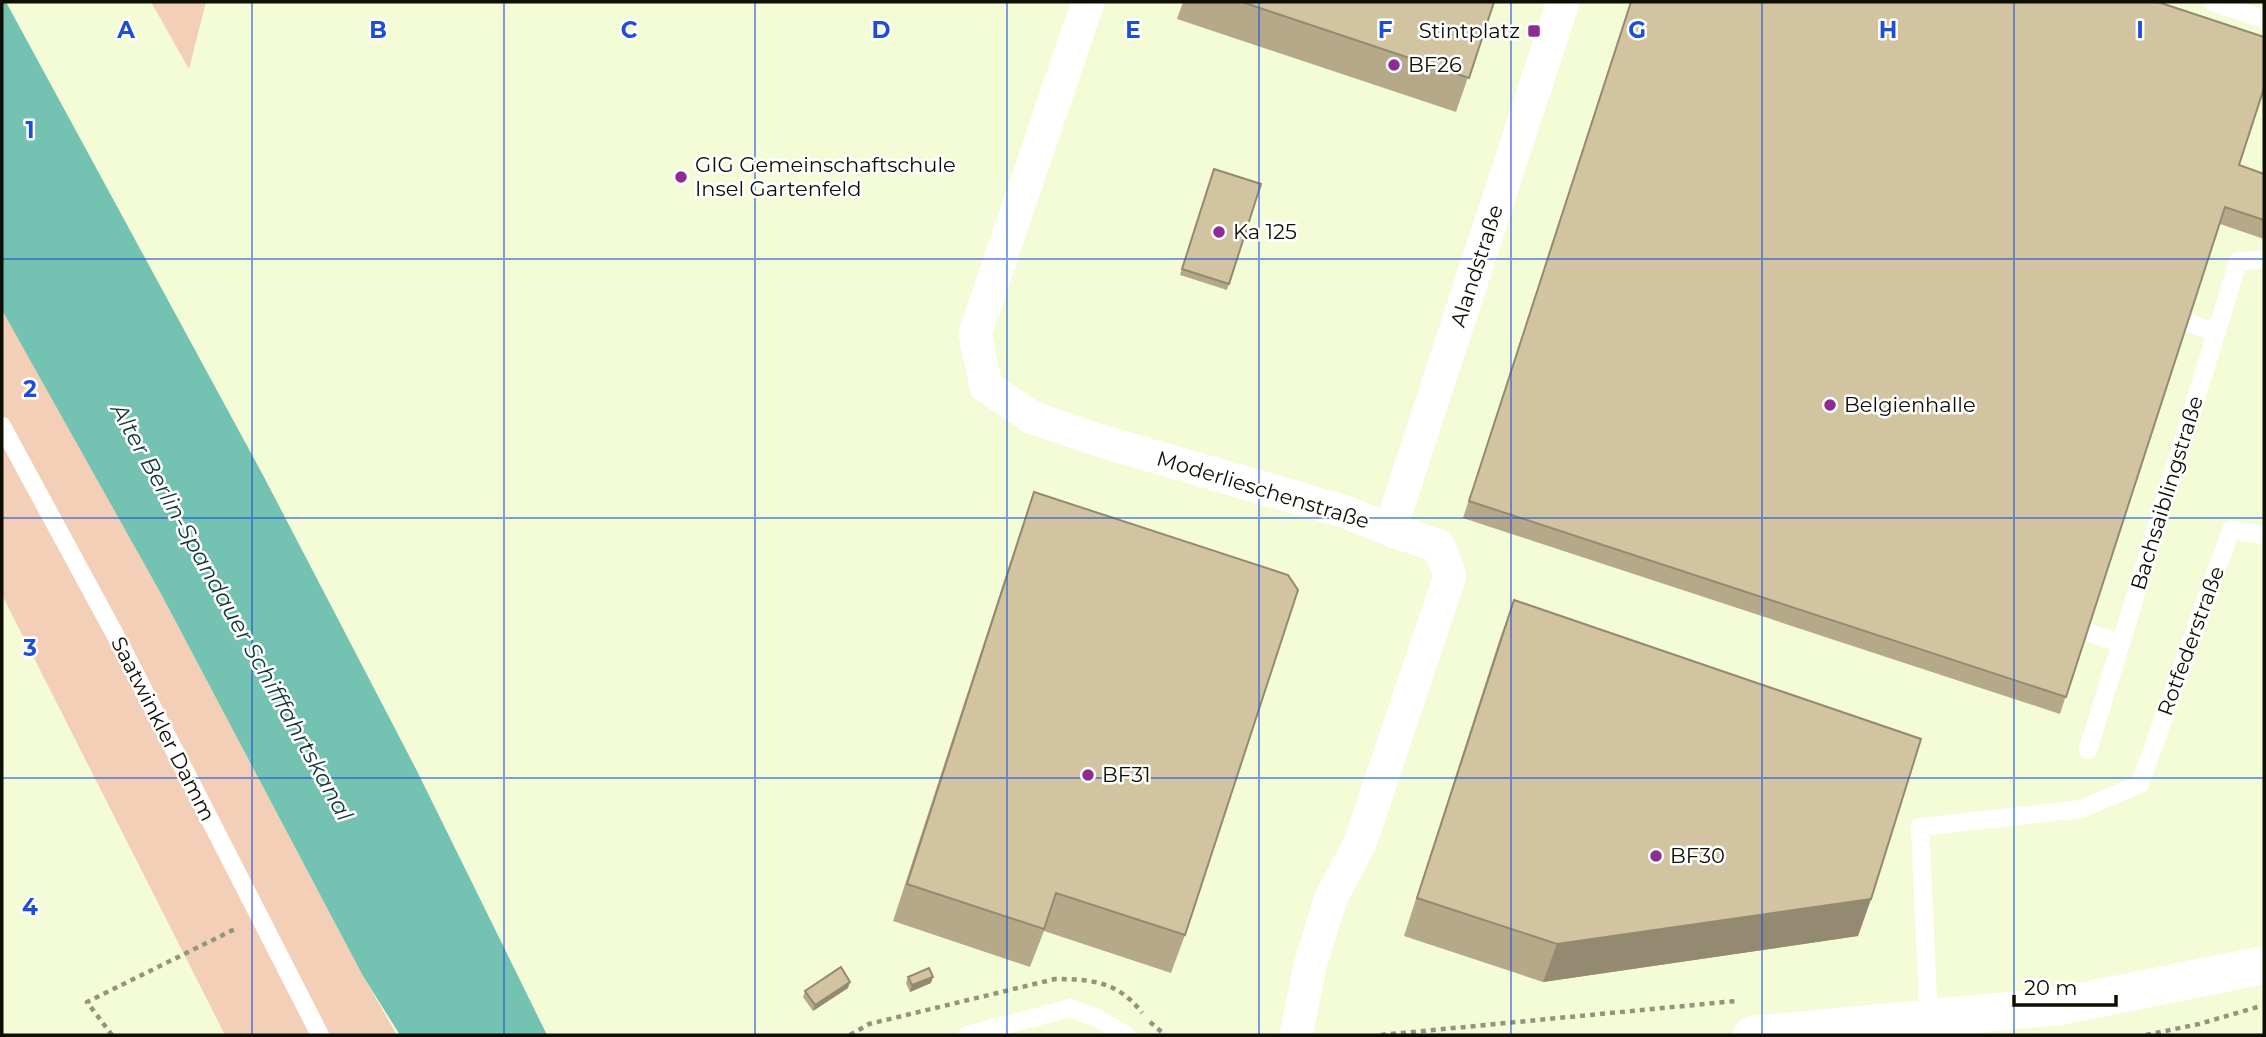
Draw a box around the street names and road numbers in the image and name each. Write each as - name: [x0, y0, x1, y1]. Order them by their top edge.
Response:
- street label: Alandstraße: [1445, 202, 1508, 330]
- street label: Bachsaiblingstraße: [2125, 393, 2208, 593]
- street label: Moderlieschenstraße: [1154, 445, 1372, 534]
- street label: Rotfederstraße: [2152, 563, 2229, 719]
- street label: Saatwinkler Damm: [106, 632, 221, 825]

